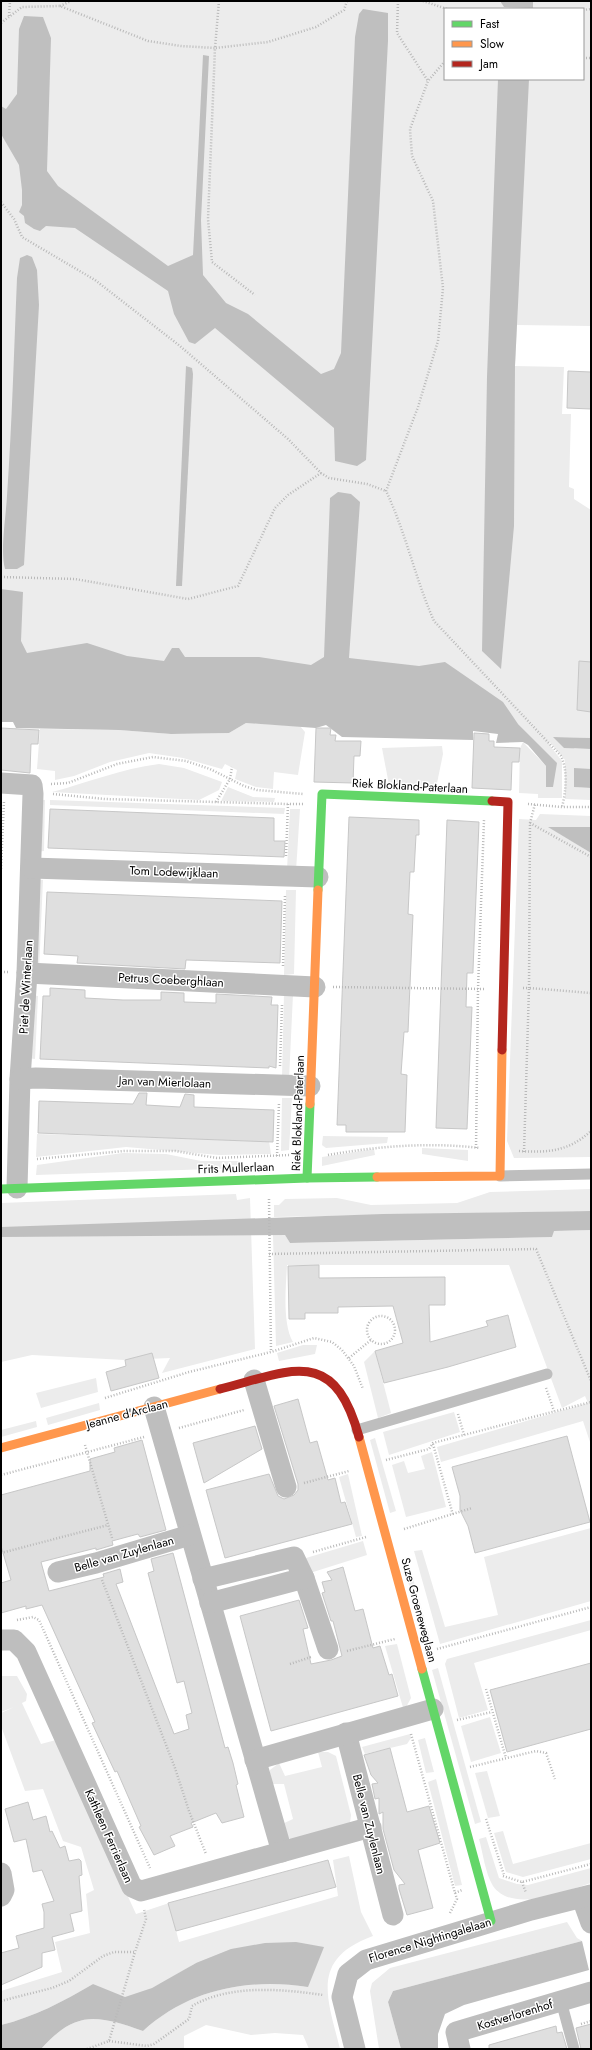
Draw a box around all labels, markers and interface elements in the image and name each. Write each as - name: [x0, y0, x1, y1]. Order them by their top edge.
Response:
- legend: [444, 8, 584, 80]
- text: Fast: [480, 15, 499, 33]
- text: Slow: [480, 35, 505, 53]
- text: Jam: [478, 55, 498, 73]
- street label: Riek Blokland-Paterlaan: [352, 774, 468, 798]
- street label: Tom Lodewijklaan: [129, 861, 219, 883]
- street label: Piet de Winterlaan: [15, 940, 37, 1034]
- street label: Petrus Coeberghlaan: [118, 968, 224, 992]
- street label: Riek Blokland-Paterlaan: [287, 1055, 309, 1171]
- street label: Jan van Mierlolaan: [116, 1071, 212, 1093]
- street label: Frits Mullerlaan: [197, 1158, 275, 1178]
- street label: Jeanne d'Arclaan: [82, 1394, 170, 1434]
- street label: Belle van Zuylenlaan: [72, 1531, 176, 1577]
- street label: Suze Groeneweglaan: [396, 1556, 442, 1664]
- street label: Belle van Zuylenlaan: [348, 1772, 390, 1876]
- street label: Kathleen Ferrierlaan: [80, 1786, 138, 1886]
- street label: Florence Nightingalelaan: [367, 1913, 493, 1967]
- street label: Kostverlorenhof: [475, 1995, 556, 2035]

